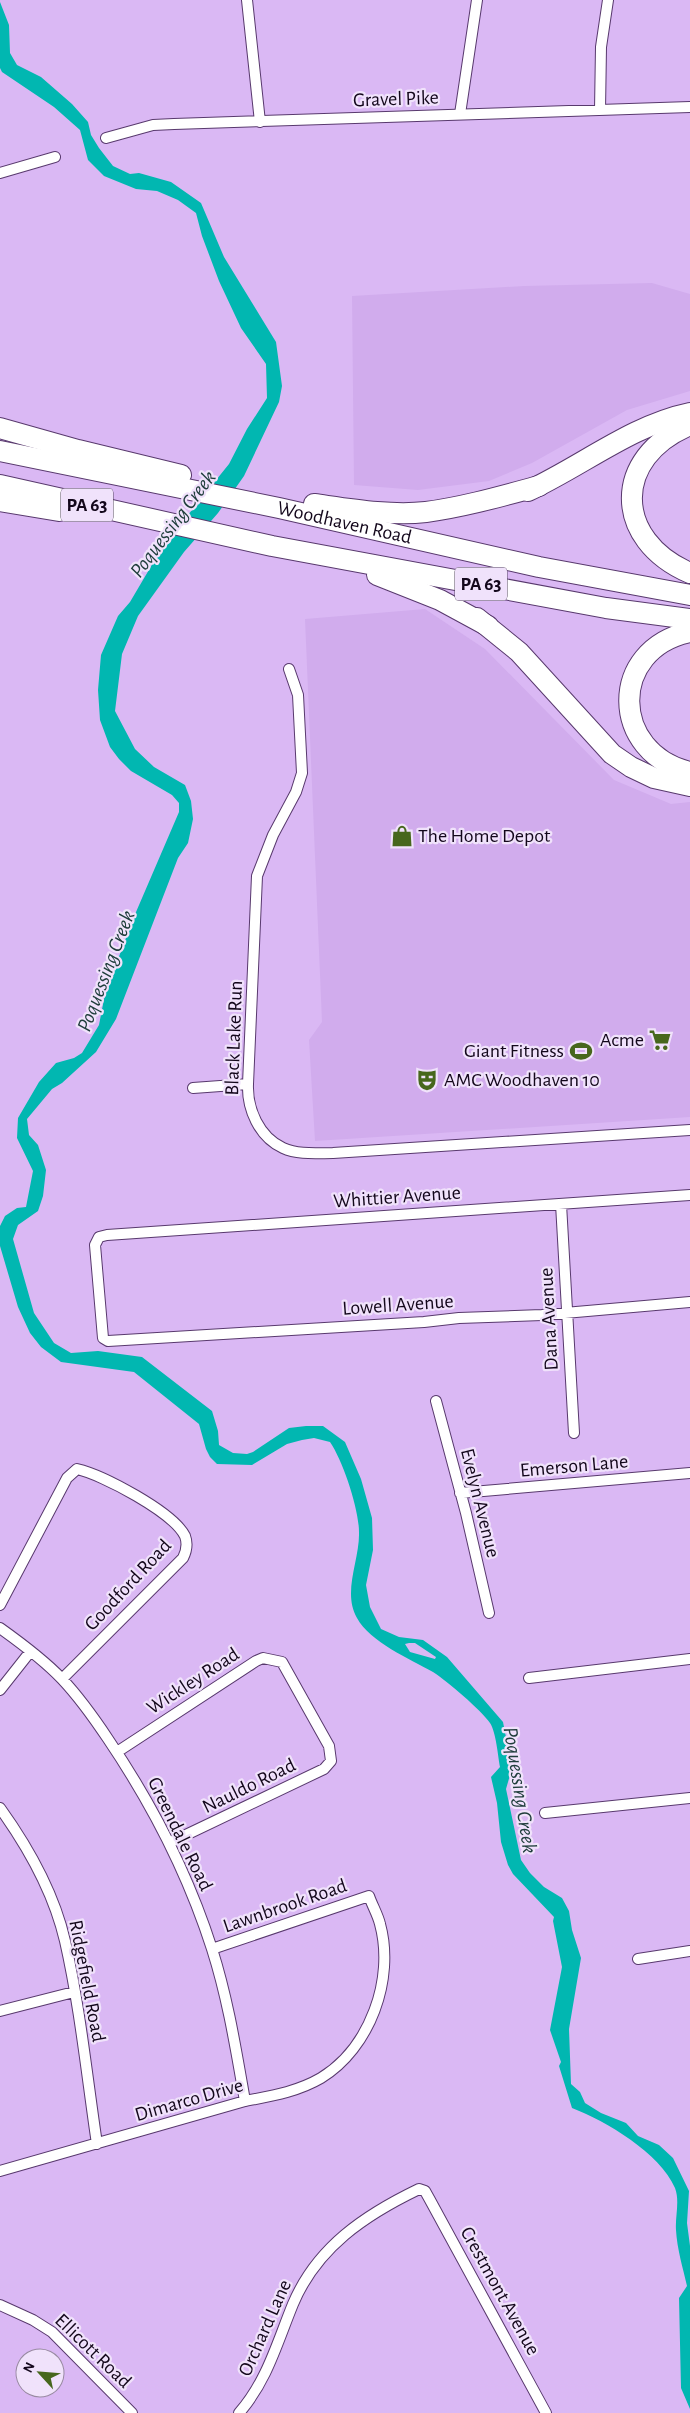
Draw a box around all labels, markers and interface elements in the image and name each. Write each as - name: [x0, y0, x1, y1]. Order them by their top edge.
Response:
- street label: Gravel Pike: [353, 88, 439, 110]
- water label: Poquessing Creek: [126, 466, 220, 581]
- road number: PA 63: [61, 488, 113, 522]
- street label: Woodhaven Road: [275, 498, 414, 548]
- road number: PA 63: [455, 568, 507, 600]
- shop icon: The Home Depot: [389, 823, 415, 849]
- place label: The Home Depot: [418, 826, 551, 846]
- water label: Poquessing Creek: [73, 907, 139, 1034]
- street label: Black Lake Run: [222, 980, 246, 1096]
- supermarket icon: Acme: [647, 1027, 673, 1053]
- place label: Acme: [600, 1030, 644, 1050]
- sports icon: Giant Fitness: [568, 1038, 594, 1064]
- place label: Giant Fitness: [464, 1041, 564, 1061]
- theatre icon: AMC Woodhaven 10: [414, 1067, 440, 1093]
- place label: AMC Woodhaven 10: [444, 1070, 600, 1090]
- street label: Whittier Avenue: [333, 1183, 461, 1211]
- street label: Dana Avenue: [536, 1267, 562, 1371]
- street label: Lowell Avenue: [342, 1291, 454, 1319]
- street label: Evelyn Avenue: [457, 1446, 503, 1560]
- street label: Emerson Lane: [519, 1451, 629, 1481]
- street label: Goodford Road: [81, 1535, 175, 1635]
- street label: Wickley Road: [143, 1644, 243, 1718]
- water label: Poquessing Creek: [500, 1725, 540, 1855]
- street label: Nauldo Road: [199, 1755, 299, 1817]
- street label: Greendale Road: [144, 1774, 216, 1894]
- street label: Lawnbrook Road: [221, 1875, 349, 1937]
- street label: Ridgefield Road: [65, 1918, 109, 2044]
- street label: Dimarco Drive: [133, 2075, 245, 2125]
- street label: Crestmont Avenue: [456, 2223, 544, 2359]
- street label: Orchard Lane: [235, 2277, 295, 2379]
- street label: Ellicott Road: [51, 2310, 135, 2392]
- north arrow: [15, 2348, 65, 2398]
- text: N: [21, 2360, 38, 2375]

